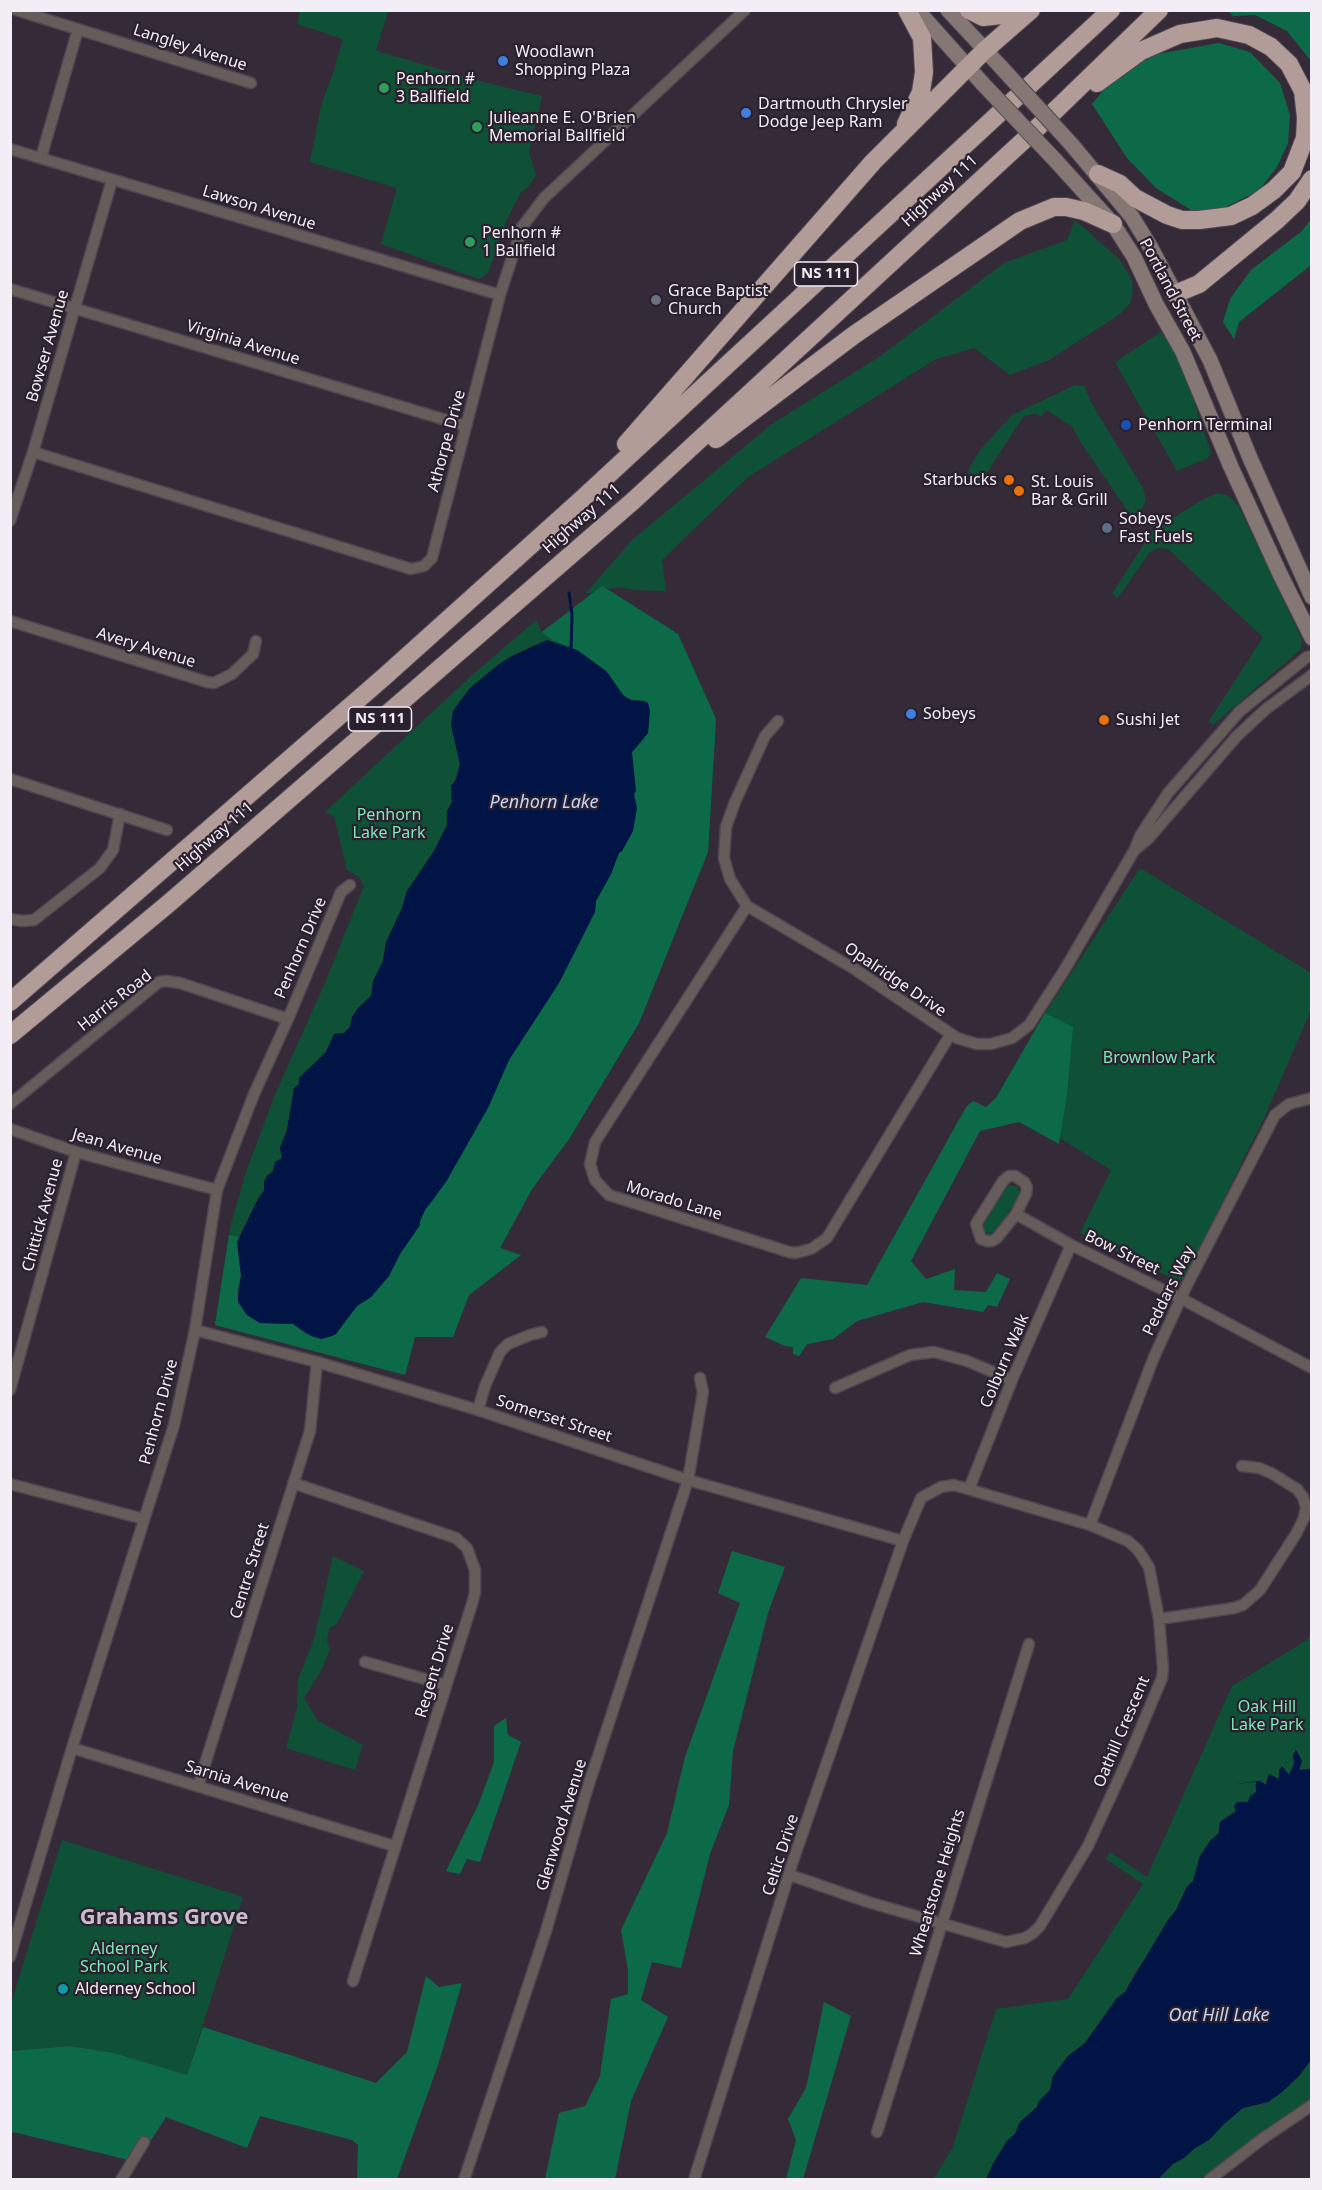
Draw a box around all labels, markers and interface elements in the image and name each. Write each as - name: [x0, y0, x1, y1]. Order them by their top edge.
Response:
- street label: Langley Avenue: [131, 21, 249, 75]
- place label: Woodlawn Shopping Plaza: [515, 42, 630, 80]
- marker: Woodlawn Shopping Plaza: [496, 54, 510, 68]
- place label: Penhorn # 3 Ballfield: [396, 69, 475, 107]
- marker: Penhorn # 3 Ballfield: [377, 81, 391, 95]
- place label: Dartmouth Chrysler Dodge Jeep Ram: [758, 94, 908, 132]
- marker: Dartmouth Chrysler Dodge Jeep Ram: [739, 106, 753, 120]
- place label: Julieanne E. O'Brien Memorial Ballfield: [489, 108, 636, 146]
- marker: Julieanne E. O'Brien Memorial Ballfield: [470, 120, 484, 134]
- street label: Highway 111: [898, 151, 982, 231]
- street label: Lawson Avenue: [200, 182, 318, 234]
- place label: Penhorn # 1 Ballfield: [482, 223, 561, 261]
- marker: Penhorn # 1 Ballfield: [463, 235, 477, 249]
- street label: Portland Street: [1135, 235, 1205, 345]
- road number: NS 111: [794, 262, 858, 286]
- place label: Grace Baptist Church: [668, 281, 768, 319]
- street label: Bowser Avenue: [23, 288, 73, 404]
- marker: Grace Baptist Church: [649, 293, 663, 307]
- street label: Virginia Avenue: [184, 317, 302, 369]
- street label: Athorpe Drive: [424, 388, 470, 494]
- place label: Penhorn Terminal: [1138, 415, 1272, 435]
- marker: Penhorn Terminal: [1119, 418, 1133, 432]
- place label: Starbucks: [923, 470, 997, 490]
- place label: St. Louis Bar & Grill: [1031, 472, 1108, 510]
- marker: Starbucks: [1002, 473, 1016, 487]
- street label: Highway 111: [539, 480, 625, 558]
- marker: St. Louis Bar & Grill: [1012, 484, 1026, 498]
- place label: Sobeys Fast Fuels: [1119, 509, 1193, 547]
- marker: Sobeys Fast Fuels: [1100, 521, 1114, 535]
- street label: Avery Avenue: [94, 624, 198, 672]
- place label: Sobeys: [923, 704, 976, 724]
- road number: NS 111: [348, 707, 412, 731]
- marker: Sobeys: [904, 707, 918, 721]
- place label: Sushi Jet: [1116, 710, 1180, 730]
- marker: Sushi Jet: [1097, 713, 1111, 727]
- water label: Penhorn Lake: [490, 792, 598, 814]
- street label: Highway 111: [172, 798, 258, 876]
- park label: Penhorn Lake Park: [353, 805, 425, 843]
- street label: Penhorn Drive: [271, 894, 331, 1002]
- street label: Opalridge Drive: [840, 939, 950, 1021]
- street label: Harris Road: [74, 966, 156, 1036]
- park label: Brownlow Park: [1103, 1048, 1215, 1068]
- street label: Jean Avenue: [70, 1125, 164, 1169]
- street label: Chittick Avenue: [19, 1156, 67, 1274]
- street label: Morado Lane: [624, 1177, 724, 1225]
- street label: Bow Street: [1081, 1227, 1163, 1279]
- street label: Peddars Way: [1139, 1243, 1199, 1339]
- street label: Colburn Walk: [977, 1311, 1033, 1411]
- street label: Penhorn Drive: [136, 1357, 182, 1467]
- street label: Somerset Street: [494, 1391, 614, 1447]
- street label: Centre Street: [226, 1521, 274, 1621]
- street label: Regent Drive: [412, 1622, 458, 1720]
- street label: Oathill Crescent: [1090, 1673, 1154, 1791]
- park label: Oak Hill Lake Park: [1231, 1697, 1303, 1735]
- street label: Sarnia Avenue: [183, 1757, 291, 1807]
- street label: Glenwood Avenue: [533, 1757, 591, 1893]
- street label: Wheatstone Heights: [906, 1807, 970, 1959]
- street label: Celtic Drive: [759, 1812, 803, 1898]
- district label: Grahams Grove: [80, 1905, 248, 1931]
- park label: Alderney School Park: [80, 1939, 168, 1977]
- place label: Alderney School: [75, 1979, 196, 1999]
- marker: Alderney School: [56, 1982, 70, 1996]
- water label: Oat Hill Lake: [1168, 2005, 1270, 2027]

